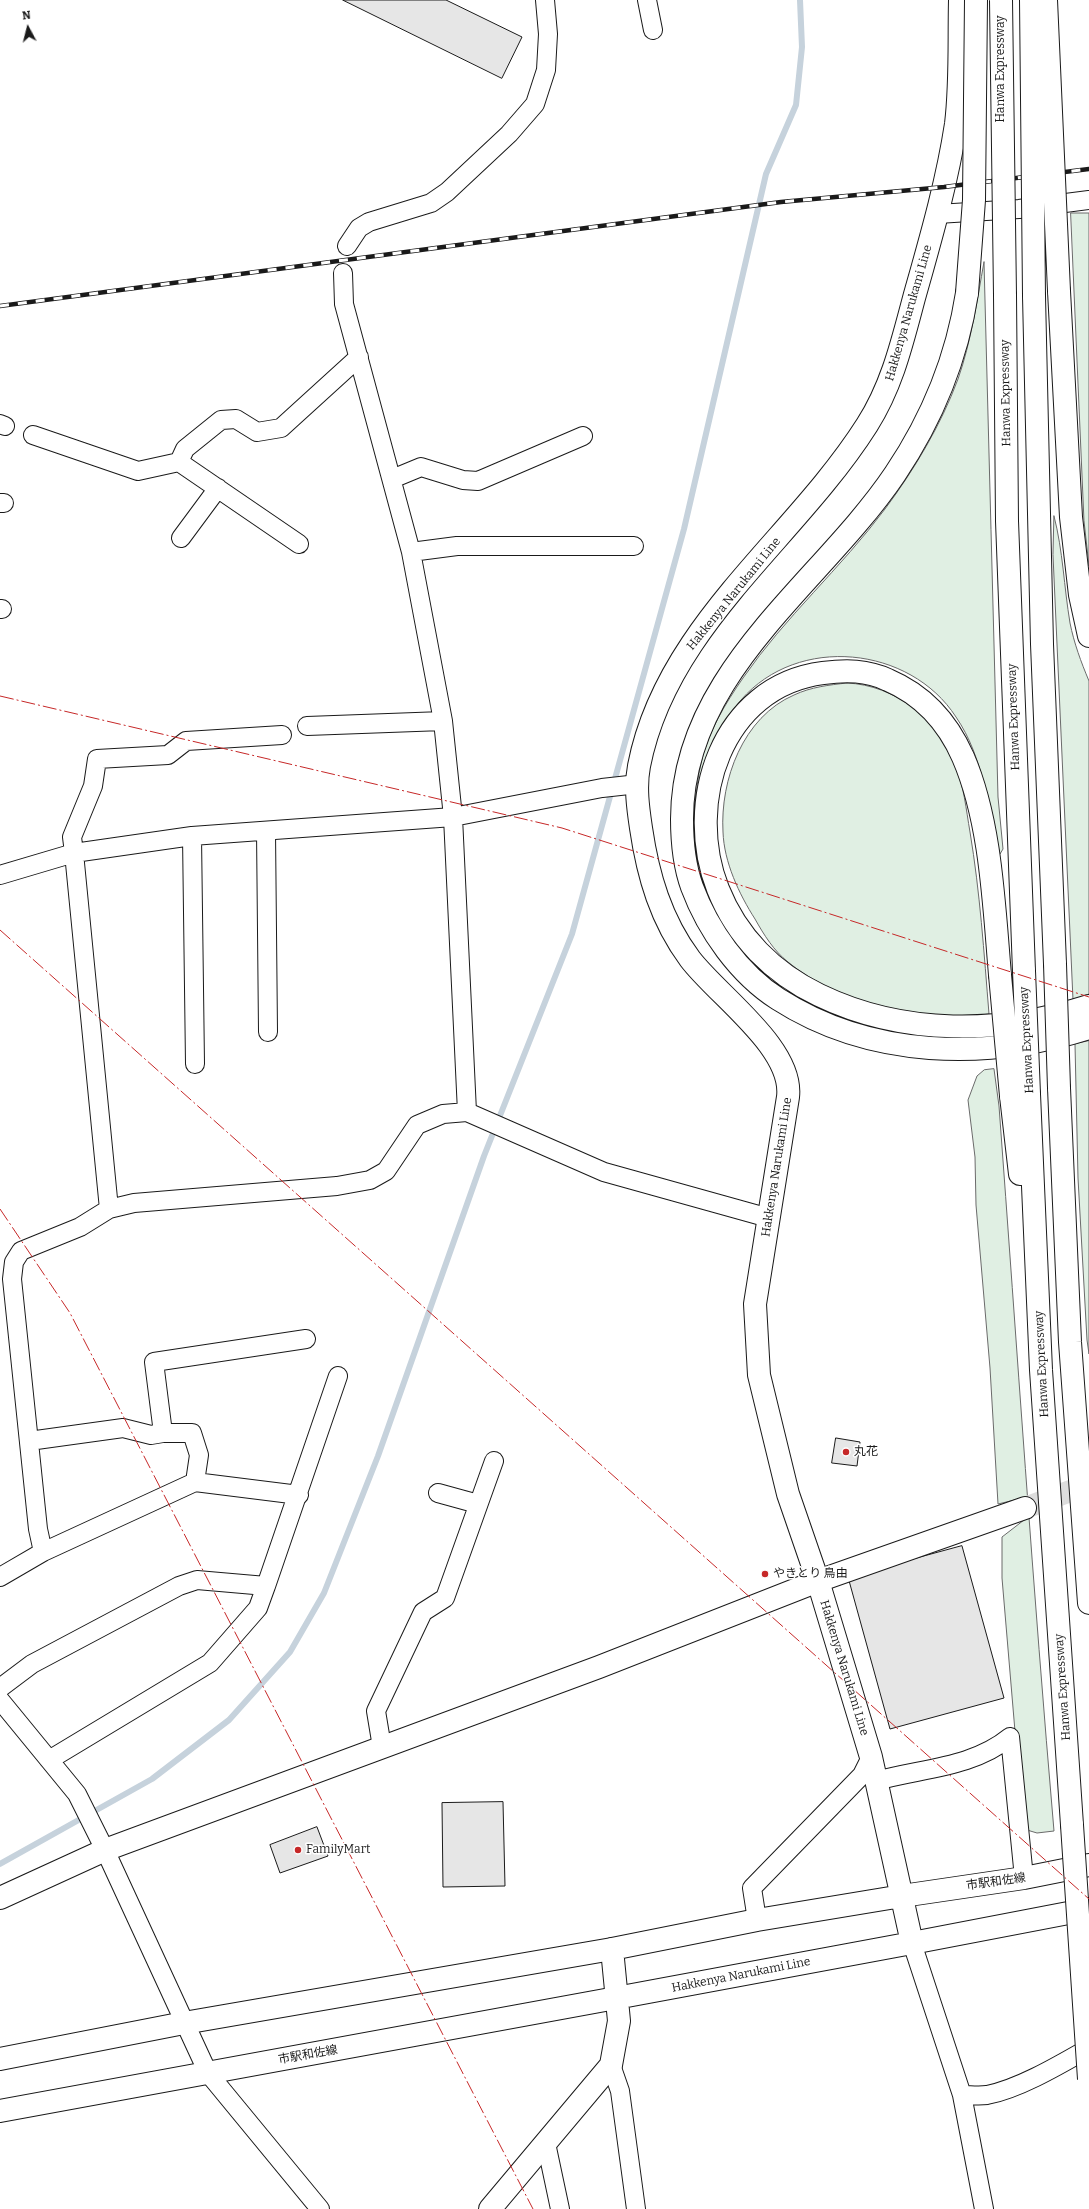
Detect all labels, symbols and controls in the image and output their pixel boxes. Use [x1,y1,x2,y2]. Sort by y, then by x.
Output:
north arrow [8,8,48,48]
text: N [21,9,31,23]
street label: Hanwa Expressway [994,15,1008,123]
street label: Hakkenya Narukami Line [883,243,935,383]
street label: Hanwa Expressway [998,339,1014,447]
street label: Hakkenya Narukami Line [684,535,784,653]
street label: Hanwa Expressway [1005,663,1023,771]
street label: Hanwa Expressway [1017,986,1037,1094]
street label: Hakkenya Narukami Line [759,1096,795,1238]
street label: Hanwa Expressway [1032,1310,1052,1418]
place label: 丸花 [854,1445,878,1459]
marker: 丸花 [841,1447,851,1457]
place label: やきとり 鳥由 [773,1567,847,1581]
marker: やきとり 鳥由 [760,1569,770,1579]
street label: Hakkenya Narukami Line [817,1598,871,1738]
street label: Hanwa Expressway [1052,1633,1074,1741]
place label: FamilyMart [306,1843,370,1857]
marker: FamilyMart [293,1845,303,1855]
street label: 市駅和佐線 [965,1871,1027,1893]
street label: Hakkenya Narukami Line [670,1954,812,1996]
street label: 市駅和佐線 [277,2043,339,2067]

